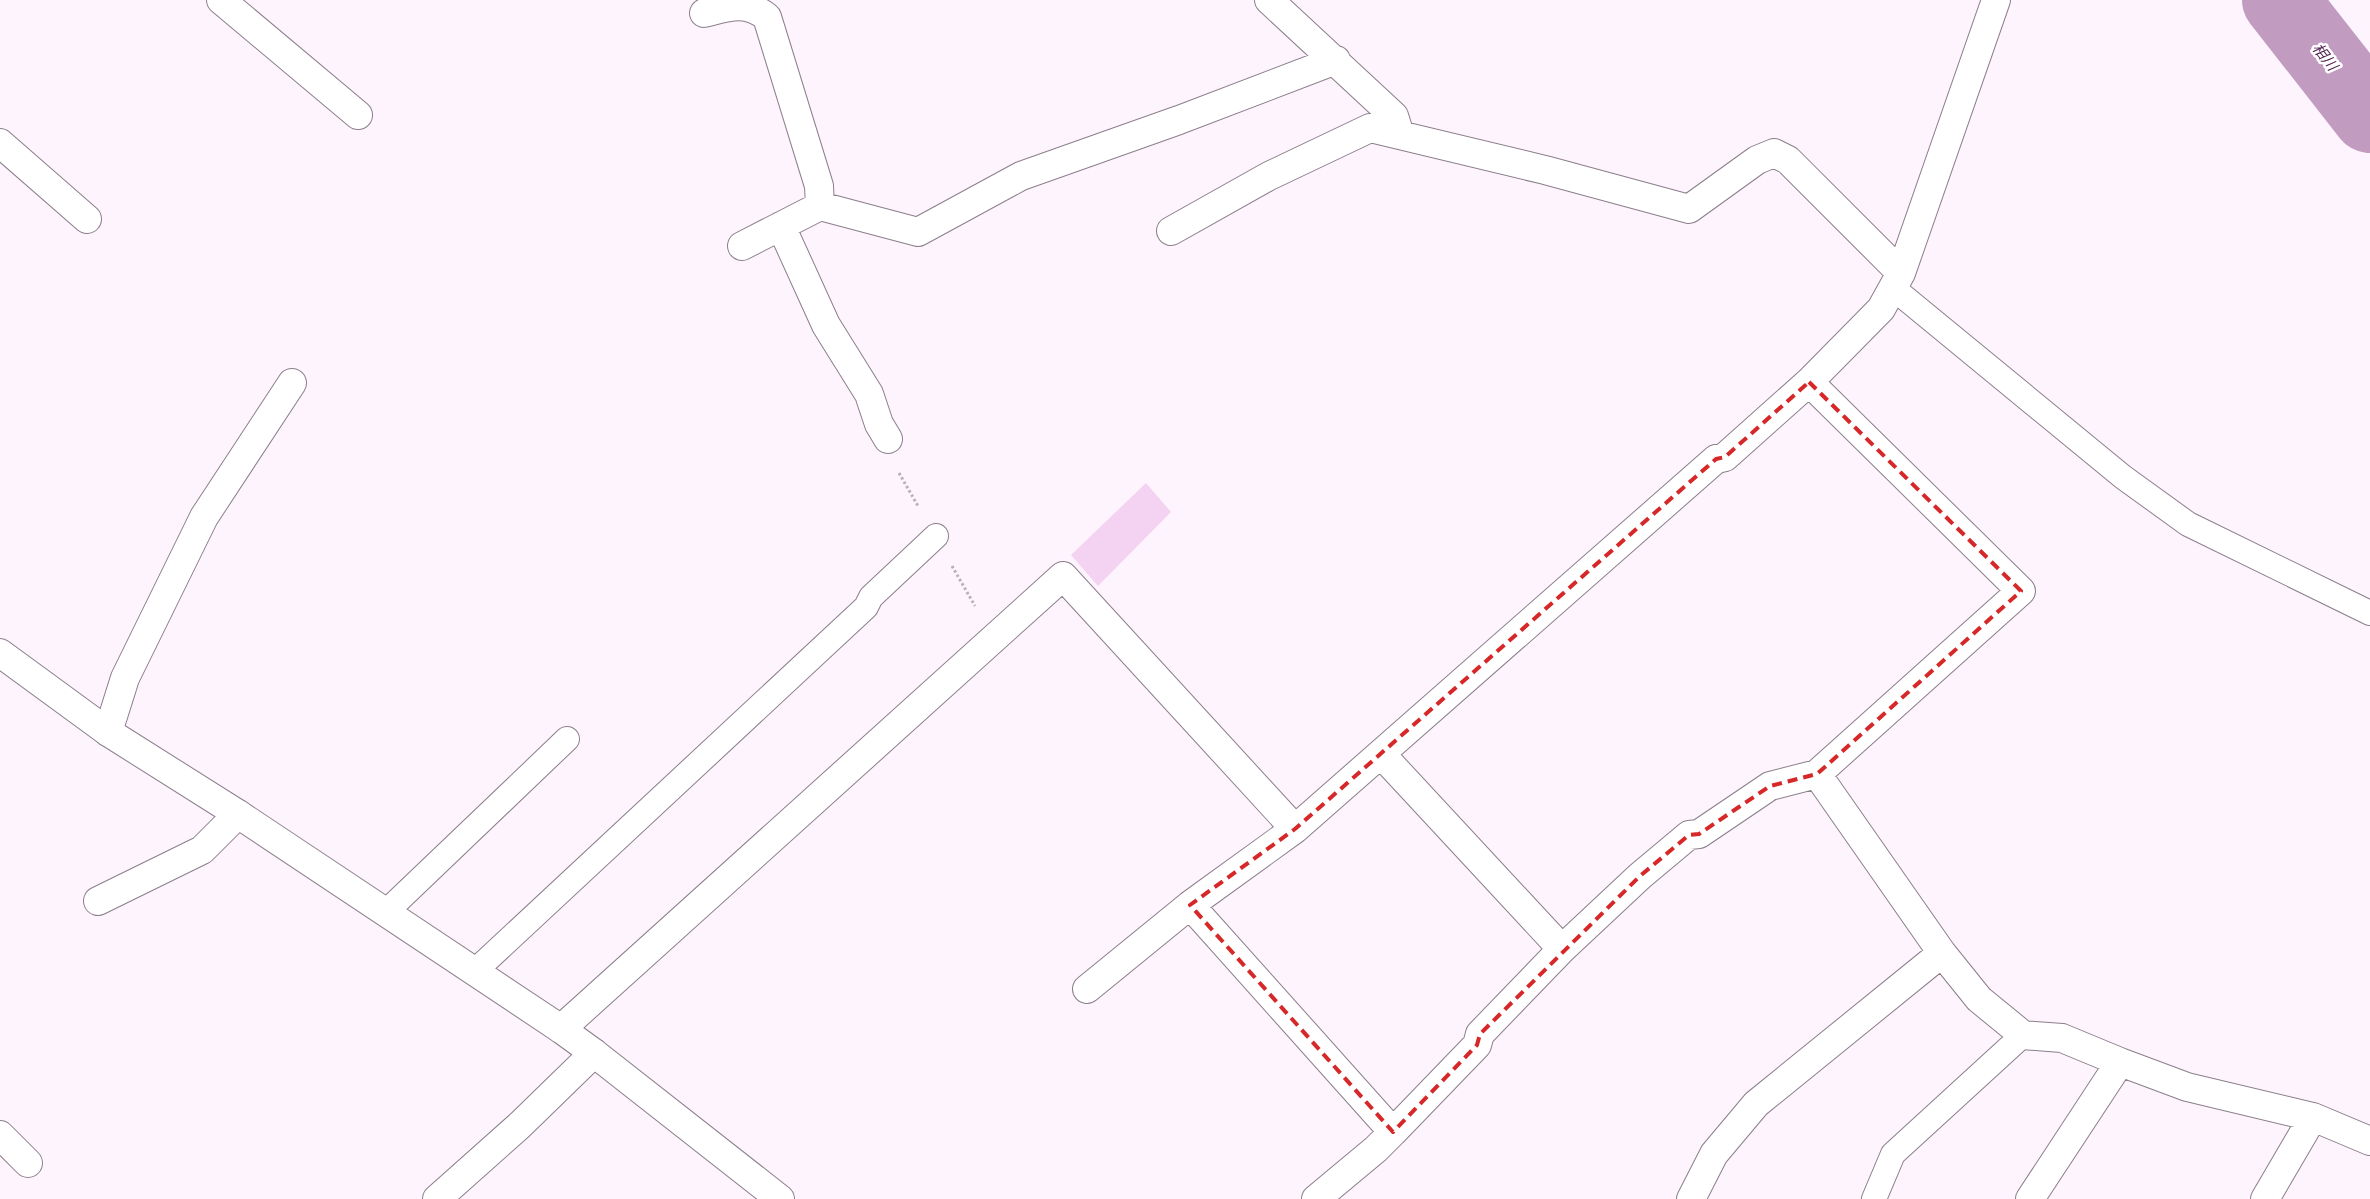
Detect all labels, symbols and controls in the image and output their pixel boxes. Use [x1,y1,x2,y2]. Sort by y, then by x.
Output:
water label: 相川 [2309,39,2343,76]

